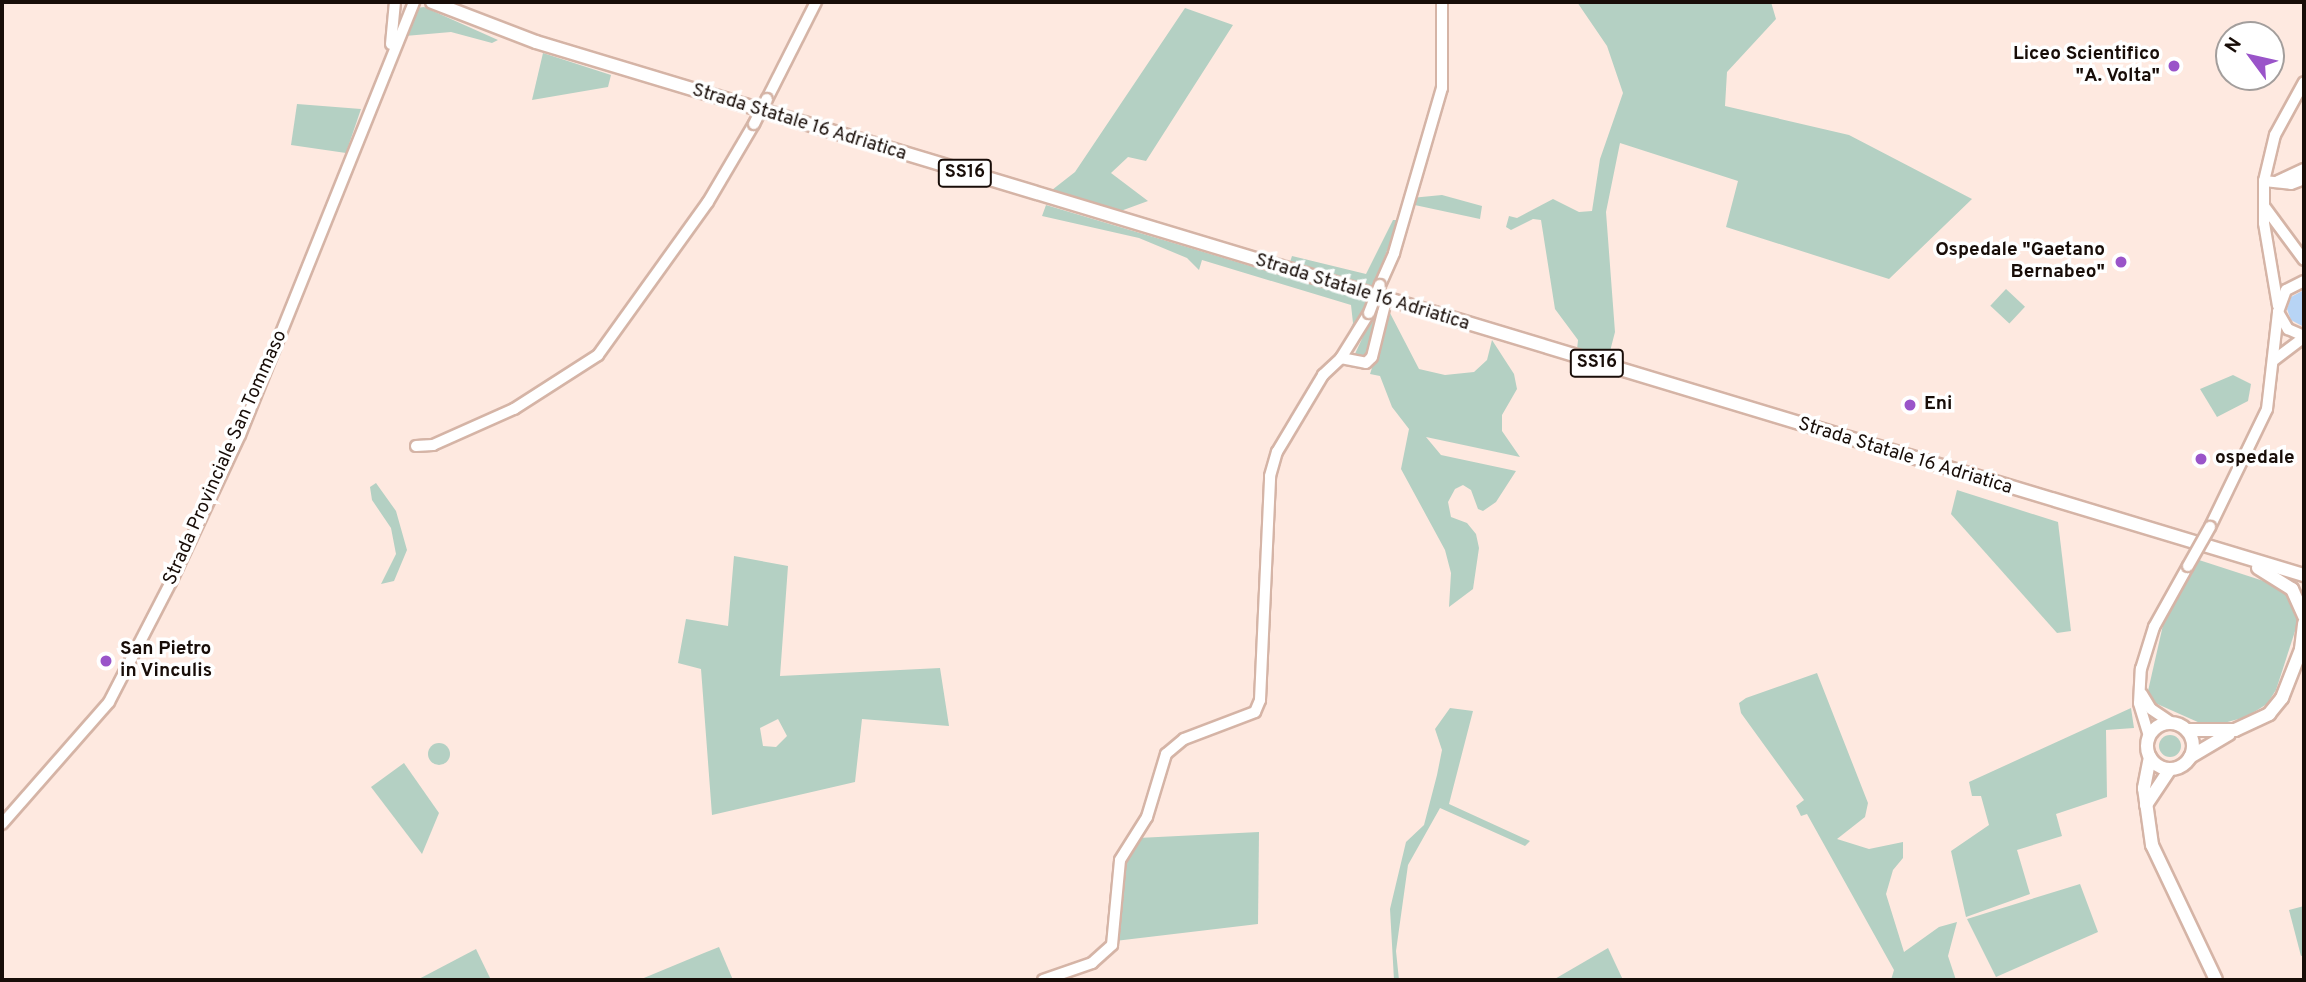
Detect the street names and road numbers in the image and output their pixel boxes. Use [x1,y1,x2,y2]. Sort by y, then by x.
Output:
street label: Strada Statale 16 Adriatica [689,79,909,167]
road number: SS16 [937,158,993,188]
street label: Strada Statale 16 Adriatica [1252,249,1472,337]
street label: Strada Provinciale San Tommaso [159,327,293,589]
road number: SS16 [1569,348,1625,377]
street label: Strada Statale 16 Adriatica [1795,413,2015,501]

